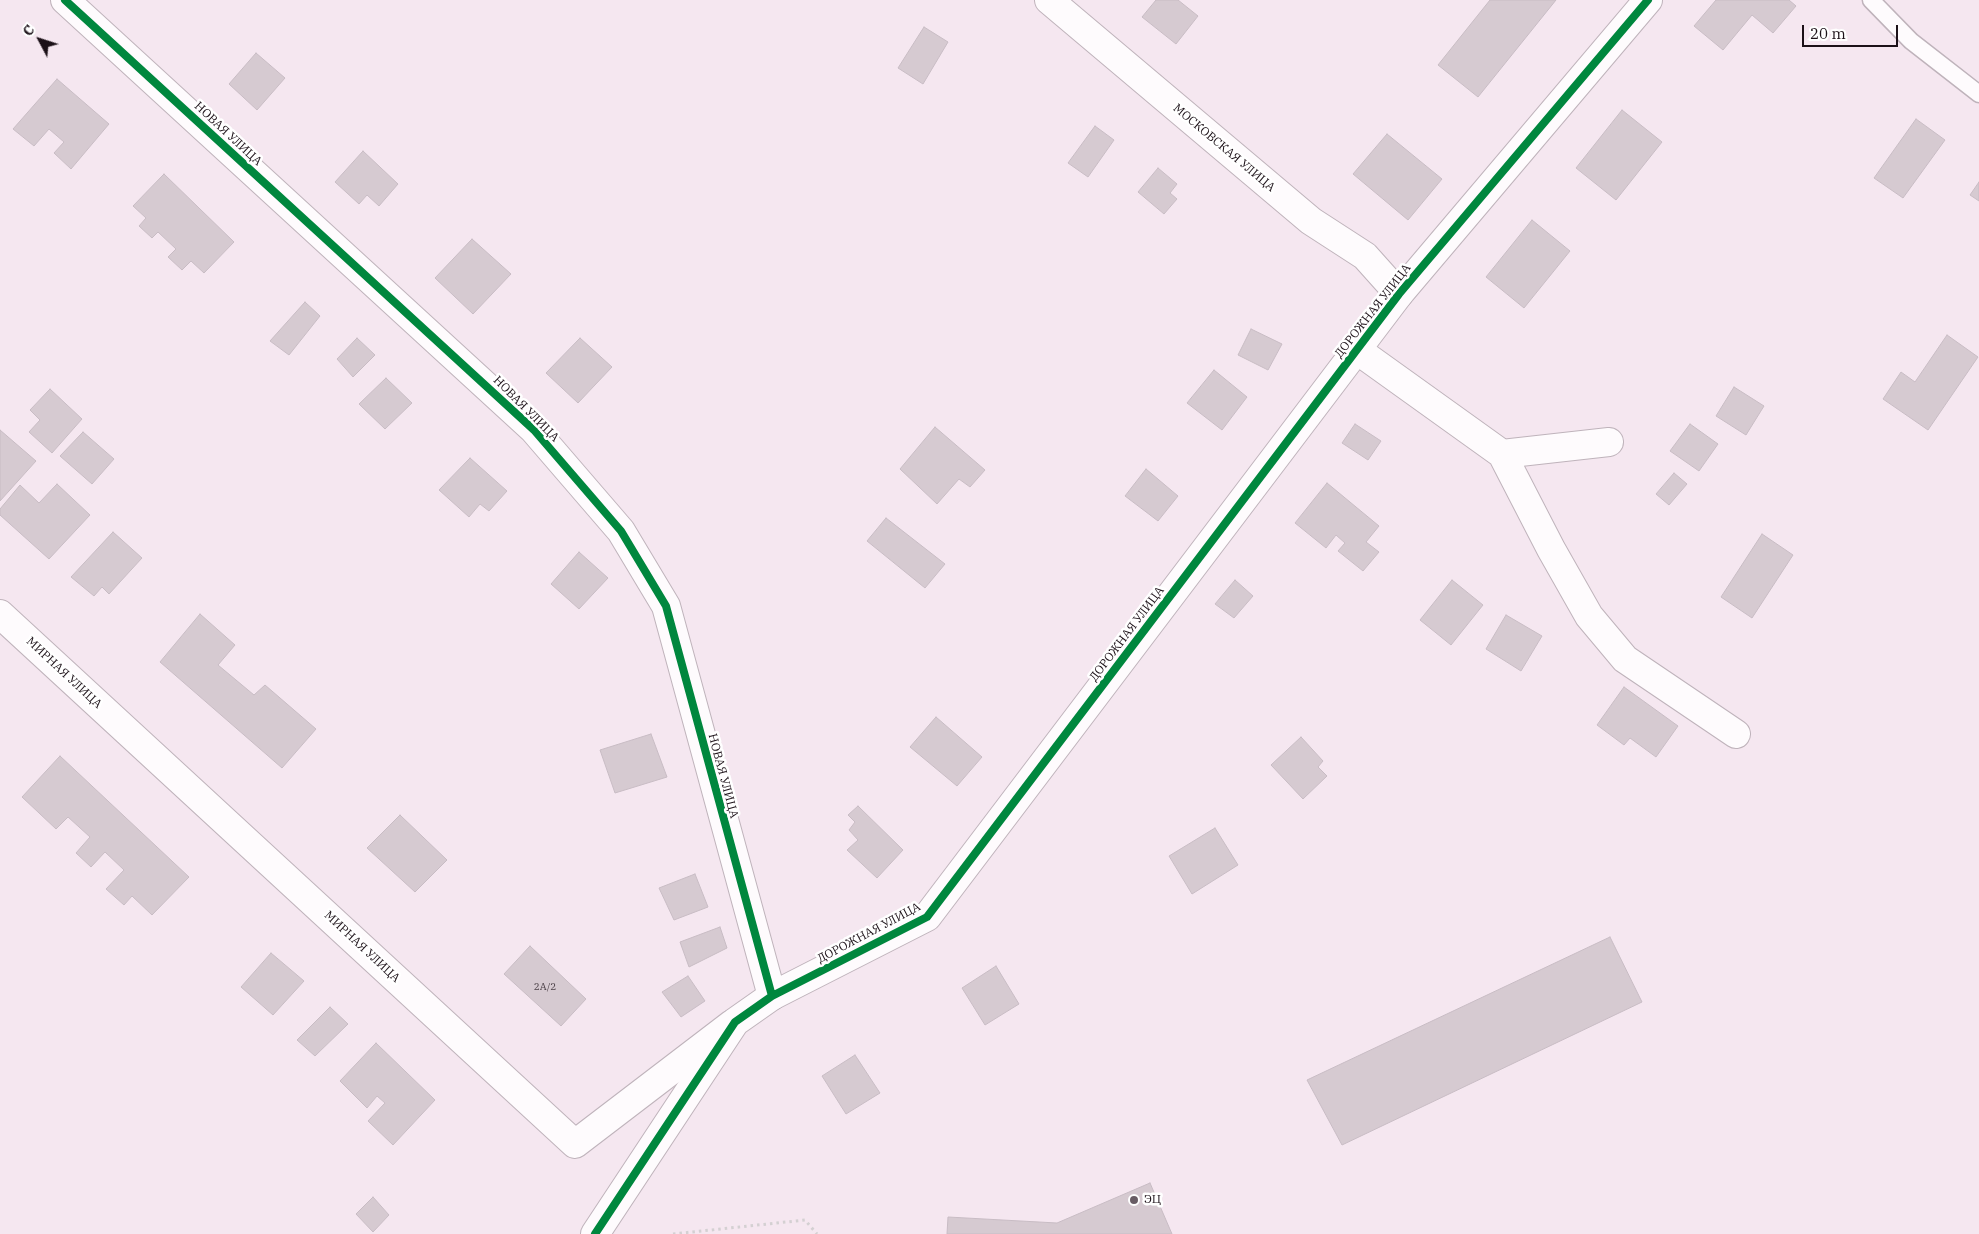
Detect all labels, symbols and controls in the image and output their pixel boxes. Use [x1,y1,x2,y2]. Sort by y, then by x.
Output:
north arrow [15,15,65,65]
scale bar [1804,15,1900,47]
text: С [19,21,38,40]
text: 20 m [1810,24,1846,43]
street label: НОВАЯ УЛИЦА [191,99,265,169]
street label: МОСКОВСКАЯ УЛИЦА [1170,101,1278,195]
street label: ДОРОЖНАЯ УЛИЦА [1332,261,1414,361]
street label: НОВАЯ УЛИЦА [490,373,562,445]
street label: ДОРОЖНАЯ УЛИЦА [1087,584,1167,684]
street label: МИРНАЯ УЛИЦА [23,634,105,712]
street label: НОВАЯ УЛИЦА [705,732,741,820]
street label: ДОРОЖНАЯ УЛИЦА [815,900,923,966]
street label: МИРНАЯ УЛИЦА [321,908,403,986]
house number: 2А/2 [534,981,556,993]
place label: ЭЦ [1144,1193,1161,1207]
marker: ЭЦ [1128,1194,1140,1206]

